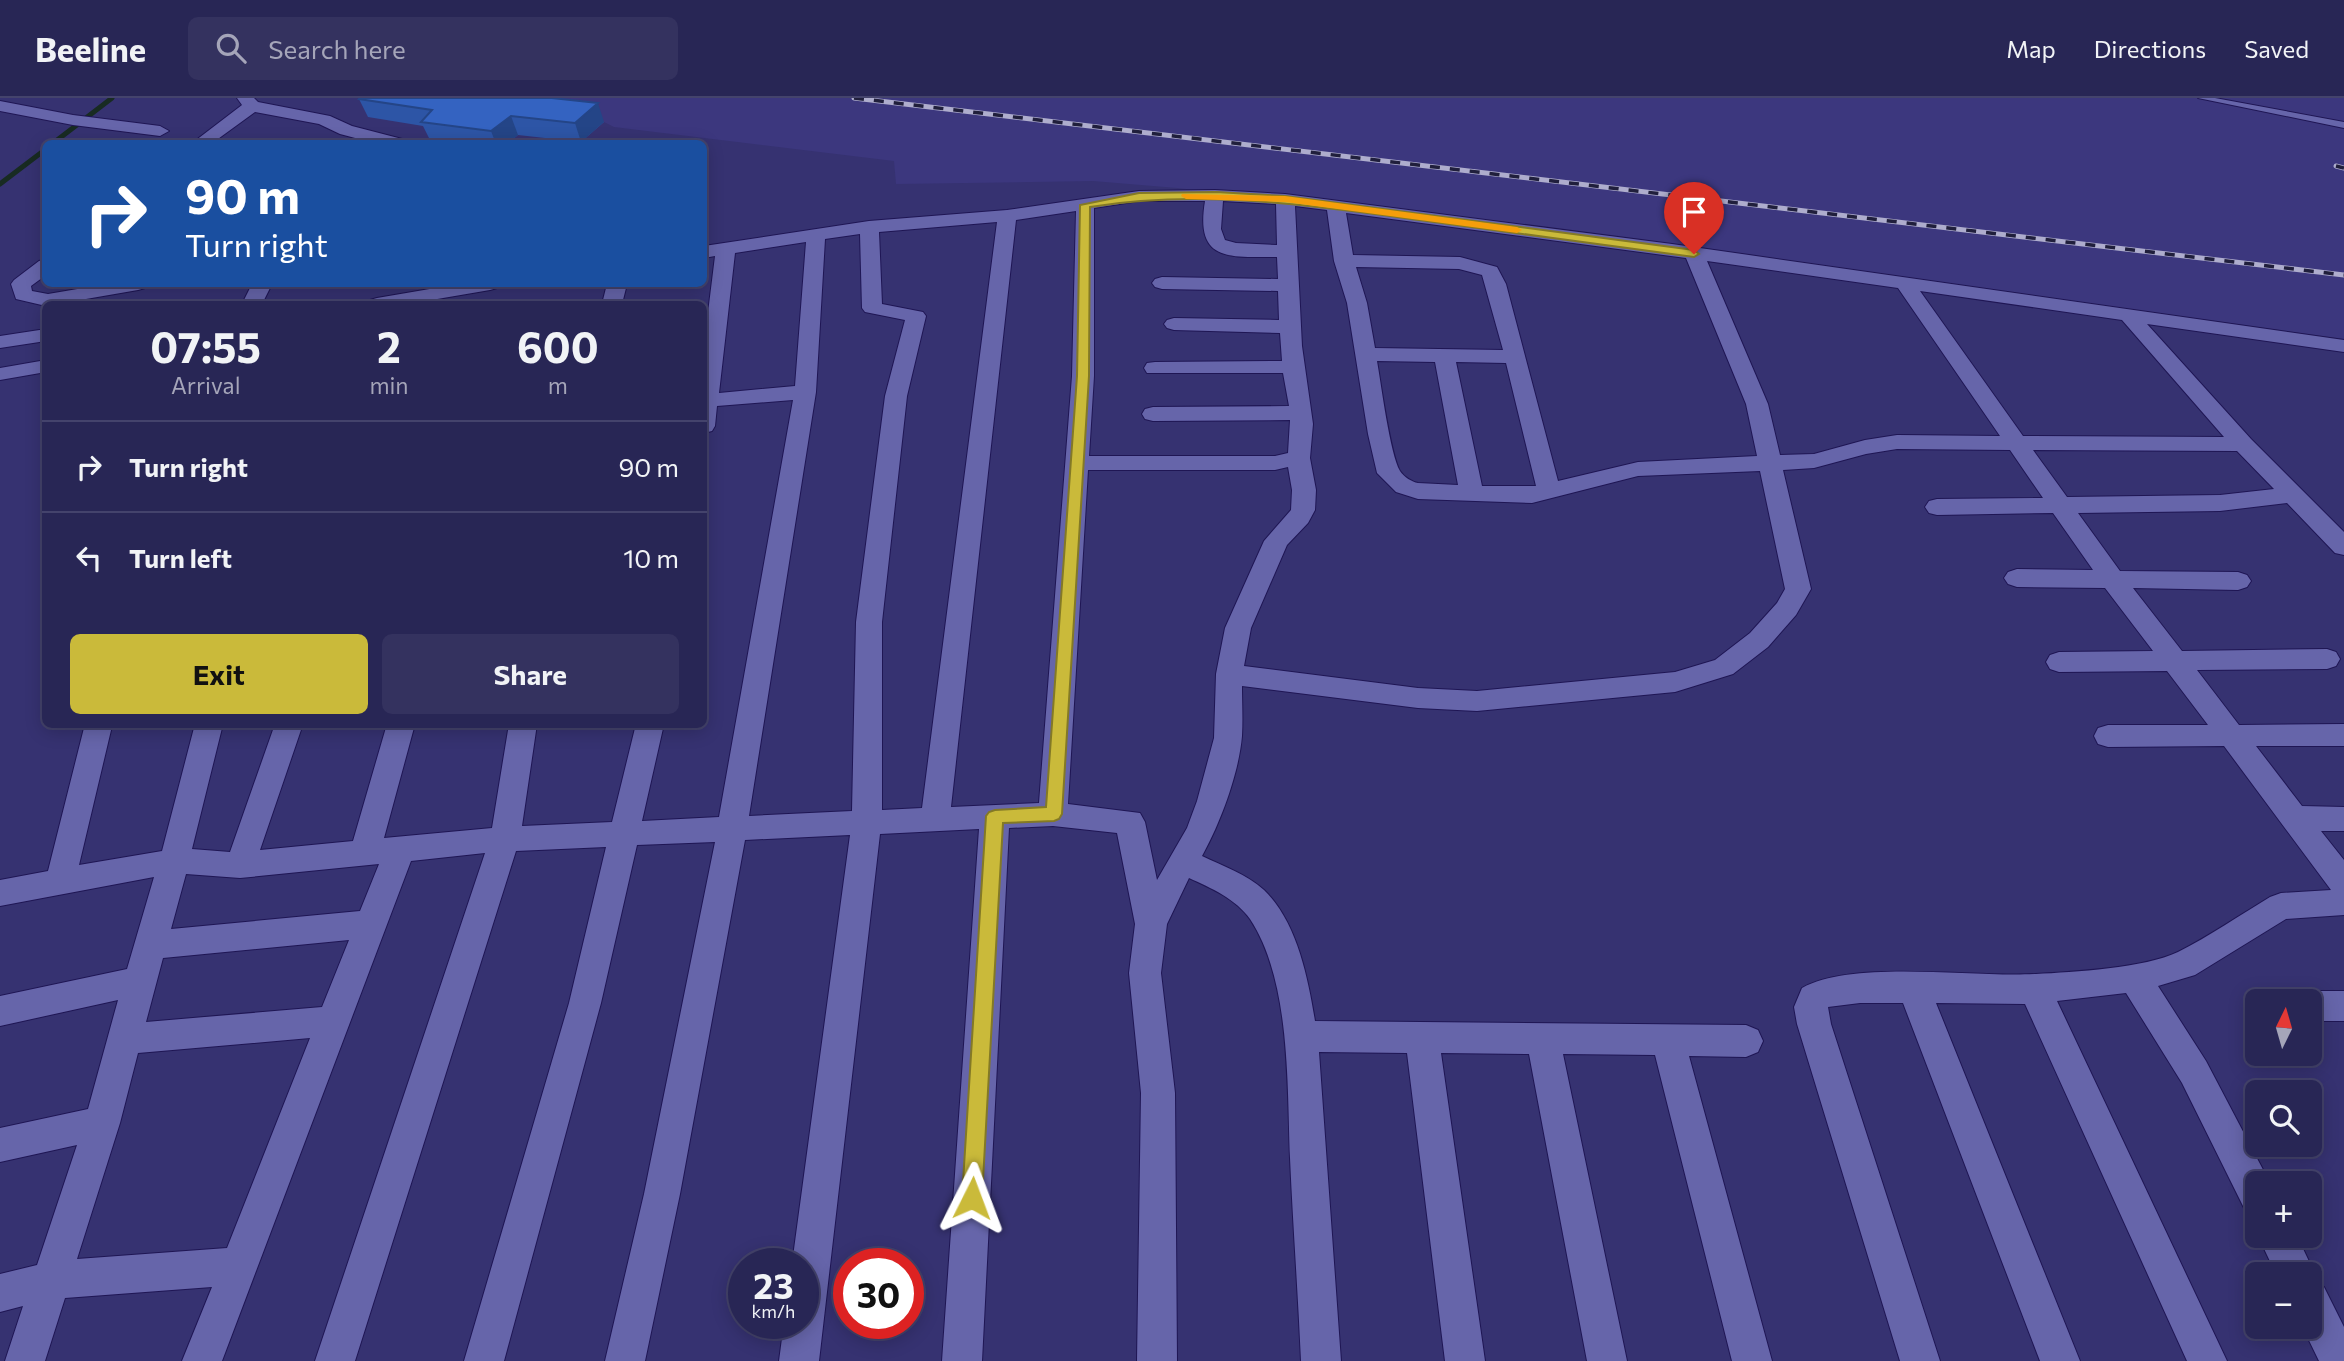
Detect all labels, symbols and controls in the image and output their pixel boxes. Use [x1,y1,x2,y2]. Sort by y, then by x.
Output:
search box [188,17,678,80]
text: Beeline [35,28,146,69]
icon: search [212,29,250,67]
text: Search here [268,33,406,64]
text: Map [2006,34,2056,63]
text: Directions [2094,34,2206,63]
text: Saved [2244,34,2309,63]
text: 90 m [185,164,300,224]
icon: right [70,168,161,259]
pin [1664,182,1724,254]
icon: arrive [1675,193,1713,231]
text: Turn right [185,224,328,264]
text: 07:55 [150,320,261,372]
text: 2 [377,320,401,372]
text: 600 [517,320,599,372]
text: Arrival [171,371,240,399]
text: min [369,371,409,399]
text: m [548,371,568,399]
icon: right [70,448,108,486]
text: Turn right [129,451,248,482]
text: 90 m [619,451,679,482]
icon: left [70,539,108,577]
text: Turn left [129,542,232,573]
text: 10 m [623,542,679,573]
button: Exit [70,634,368,714]
button: Share [382,634,679,714]
north arrow [2245,989,2322,1066]
map controls [2245,989,2322,1339]
button: search [2245,1080,2322,1157]
position arrow [935,1161,1009,1235]
button: + [2245,1171,2322,1248]
speed limit sign: 30 [833,1248,924,1339]
button: − [2245,1262,2322,1339]
text: 23 [753,1263,794,1306]
text: km/h [752,1300,795,1322]

